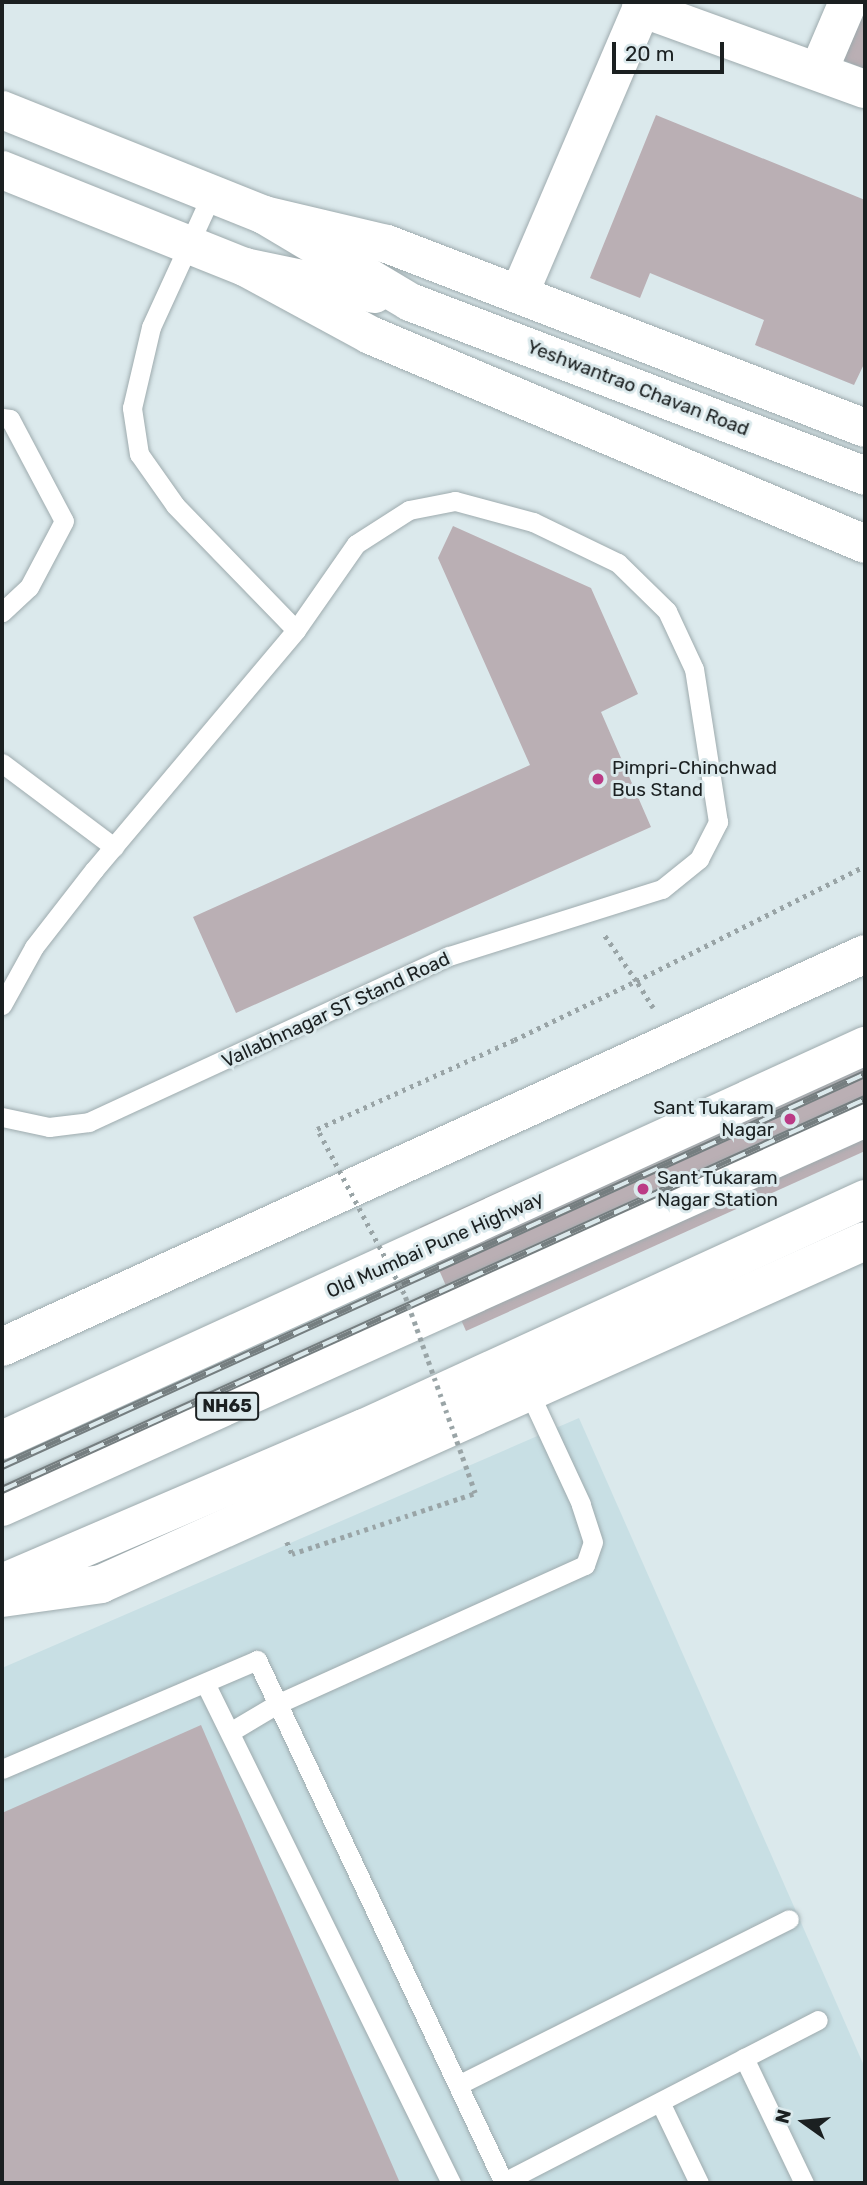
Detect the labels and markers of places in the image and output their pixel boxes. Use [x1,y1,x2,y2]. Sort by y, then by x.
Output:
place label: Pimpri-Chinchwad Bus Stand [612,757,777,801]
marker: Pimpri-Chinchwad Bus Stand [590,771,606,787]
place label: Sant Tukaram Nagar [653,1097,774,1141]
marker: Sant Tukaram Nagar [780,1109,800,1129]
place label: Sant Tukaram Nagar Station [657,1167,778,1211]
marker: Sant Tukaram Nagar Station [635,1181,651,1197]

